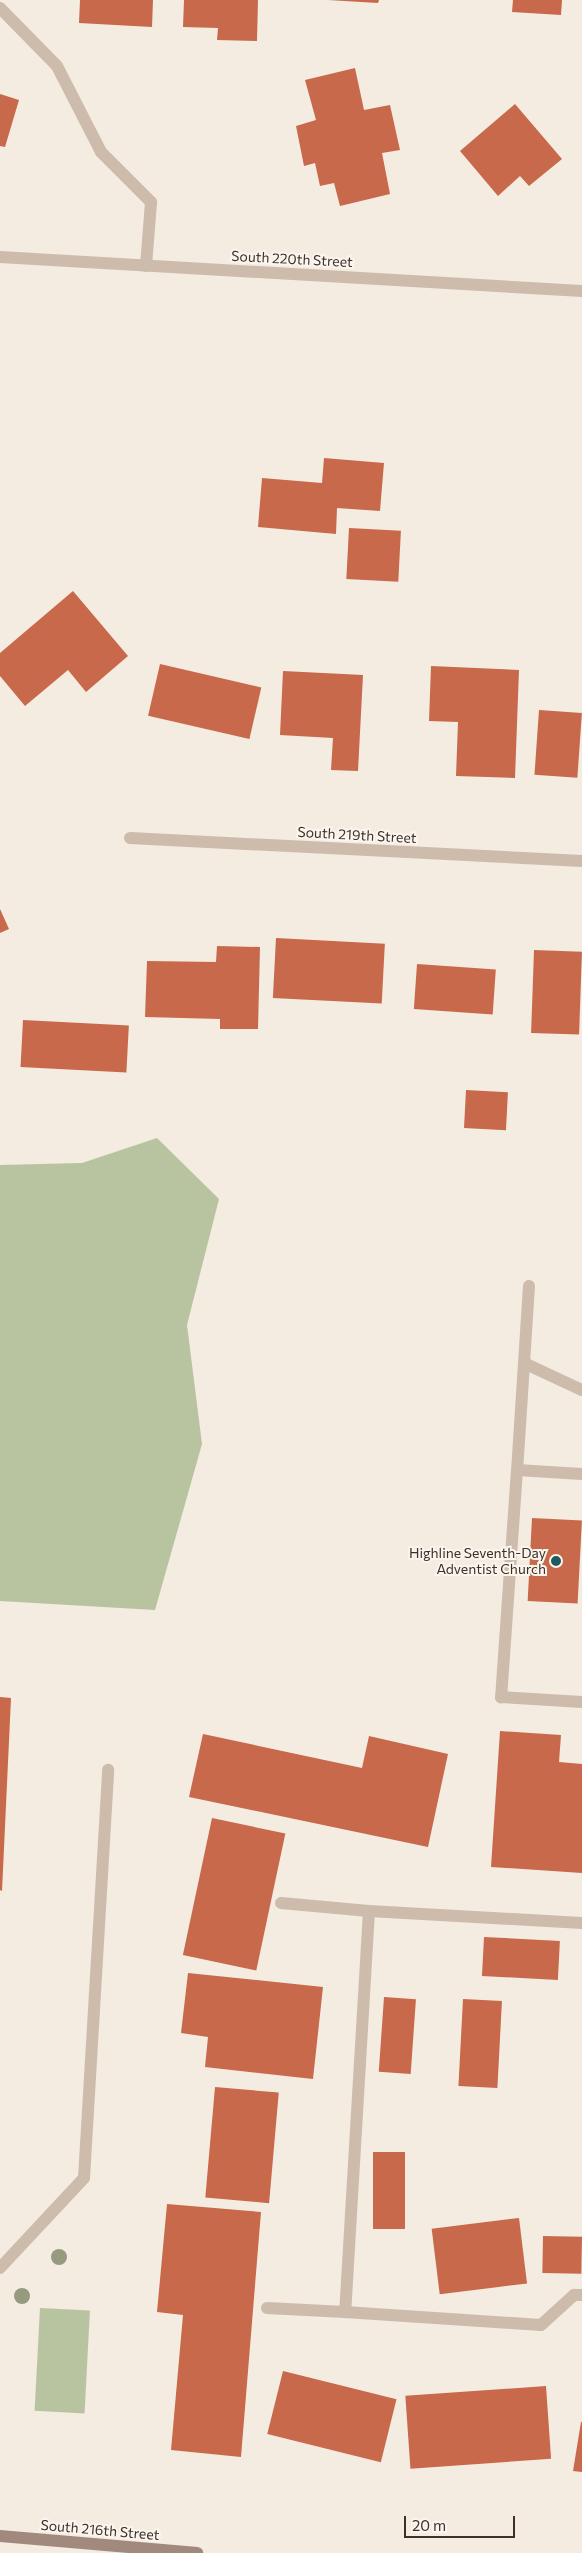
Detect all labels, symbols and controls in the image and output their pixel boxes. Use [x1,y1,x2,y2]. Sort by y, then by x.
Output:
street label: South 220th Street [231,247,353,271]
street label: South 219th Street [297,823,417,847]
place label: Highline Seventh-Day Adventist Church [409,1545,546,1578]
marker: Highline Seventh-Day Adventist Church [550,1555,562,1567]
scale bar [407,2506,518,2538]
street label: South 216th Street [40,2516,160,2544]
text: 20 m [412,2516,446,2534]

